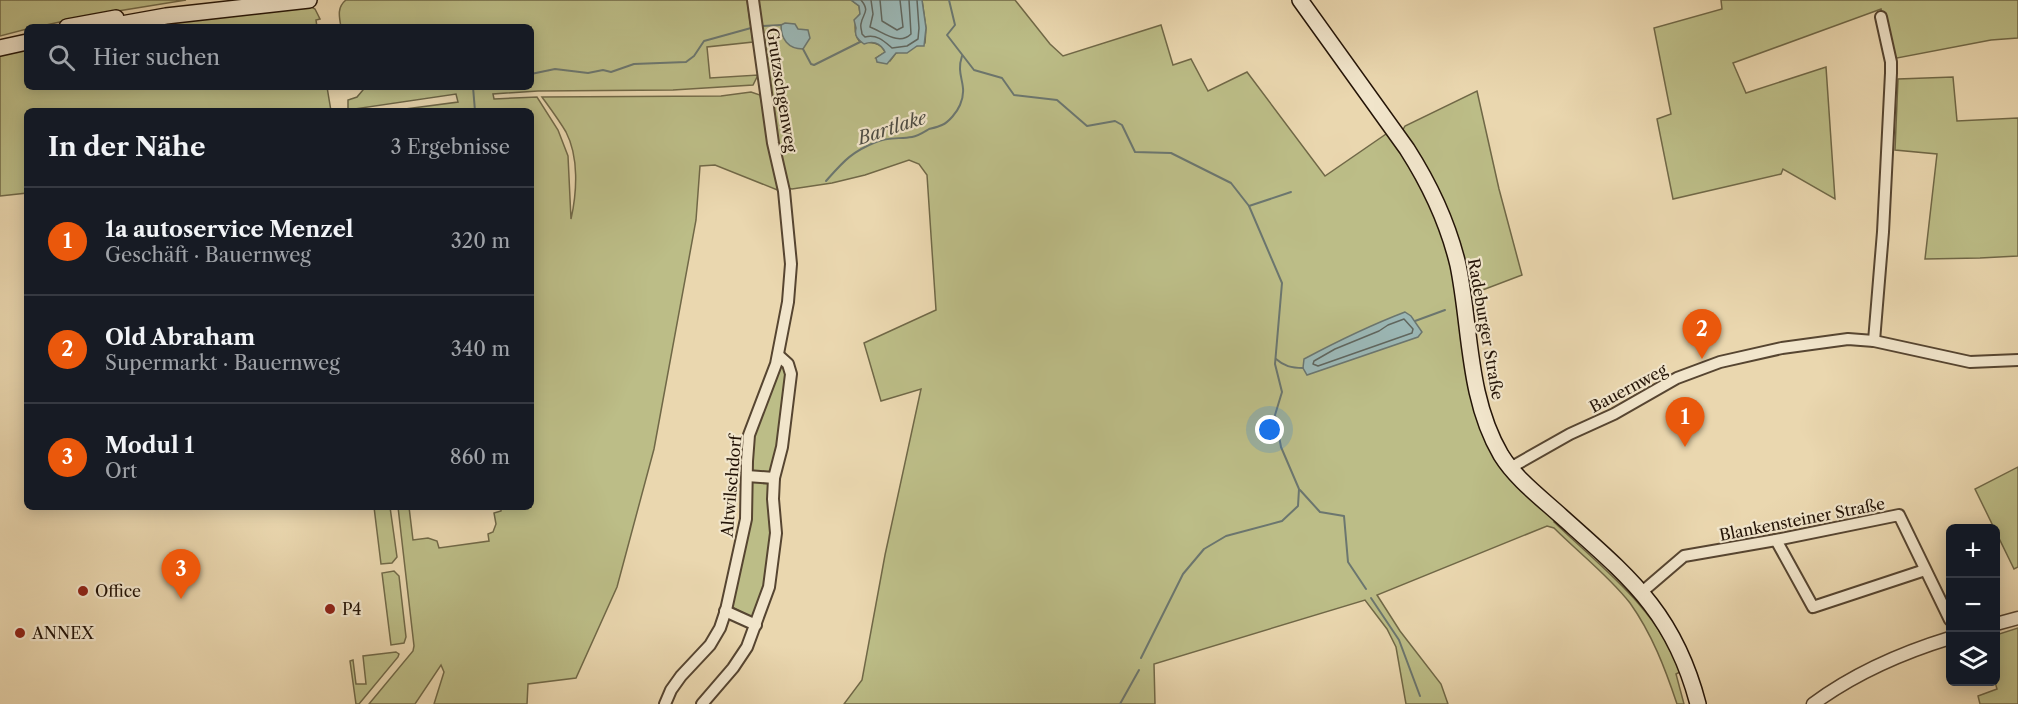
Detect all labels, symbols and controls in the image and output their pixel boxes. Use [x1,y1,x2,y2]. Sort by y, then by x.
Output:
search box [24,24,534,90]
street label: Grutzschgenweg [762,26,802,154]
icon: search [45,41,78,74]
text: Hier suchen [93,44,220,71]
water label: Bartlake [853,106,931,150]
text: In der Nähe [48,131,205,163]
text: 3 Ergebnisse [391,135,510,159]
text: 1a autoservice Menzel [105,216,354,243]
text: 1 [63,229,72,253]
text: 320 m [451,229,510,253]
text: Geschäft · Bauernweg [105,243,311,267]
street label: Radeburger Straße [1464,257,1508,401]
pin: 2 [1682,310,1722,359]
text: Old Abraham [105,324,255,351]
text: 2 [62,337,73,361]
text: 340 m [451,337,510,361]
text: Supermarkt · Bauernweg [105,351,340,375]
street label: Bauernweg [1586,359,1671,417]
pin: 1 [1666,398,1704,447]
your location [1255,415,1284,444]
text: Modul 1 [105,432,194,459]
street label: Altwilschdorf [716,432,746,539]
text: 3 [62,445,73,469]
text: 860 m [450,445,510,469]
text: Ort [105,459,137,483]
street label: Blankensteiner Straße [1717,493,1887,545]
map controls [1946,524,2000,686]
button: + [1946,524,2000,578]
pin: 3 [162,550,201,599]
button: − [1946,578,2000,632]
place label: Office [95,581,141,601]
marker: Office [76,584,90,598]
place label: P4 [342,599,361,619]
marker: P4 [323,602,337,616]
place label: ANNEX [31,623,94,643]
marker: ANNEX [13,626,27,640]
button: layers [1946,632,2000,686]

